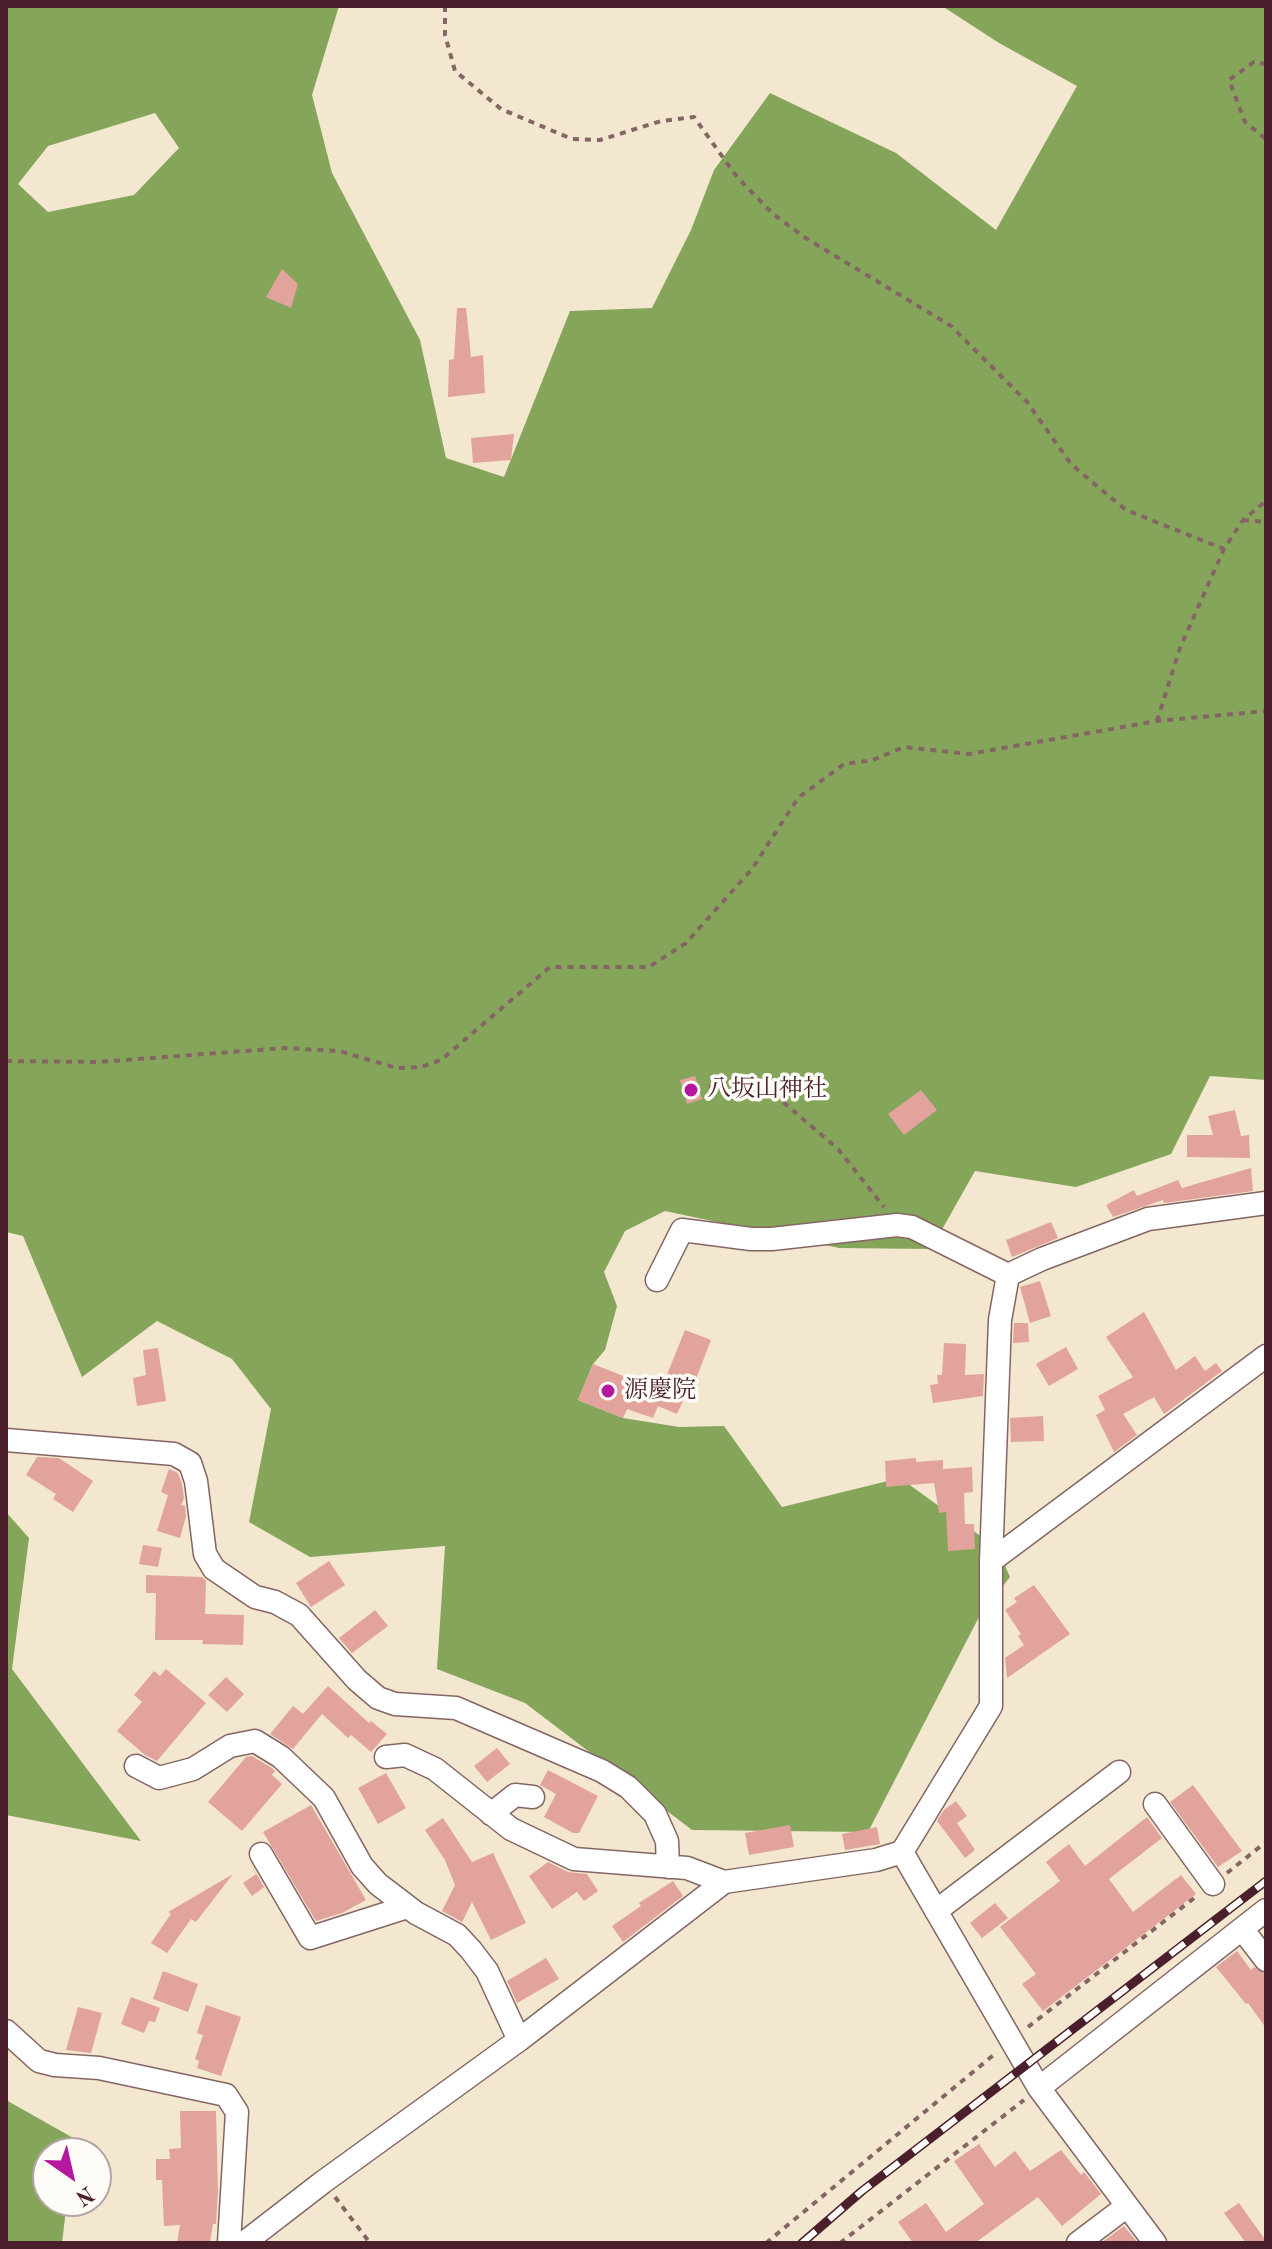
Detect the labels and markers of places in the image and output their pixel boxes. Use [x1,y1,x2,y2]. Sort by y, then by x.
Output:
place label: 八坂山神社 [707,1076,827,1104]
marker: 八坂山神社 [682,1081,700,1099]
place label: 源慶院 [624,1377,696,1405]
marker: 源慶院 [599,1382,617,1400]

